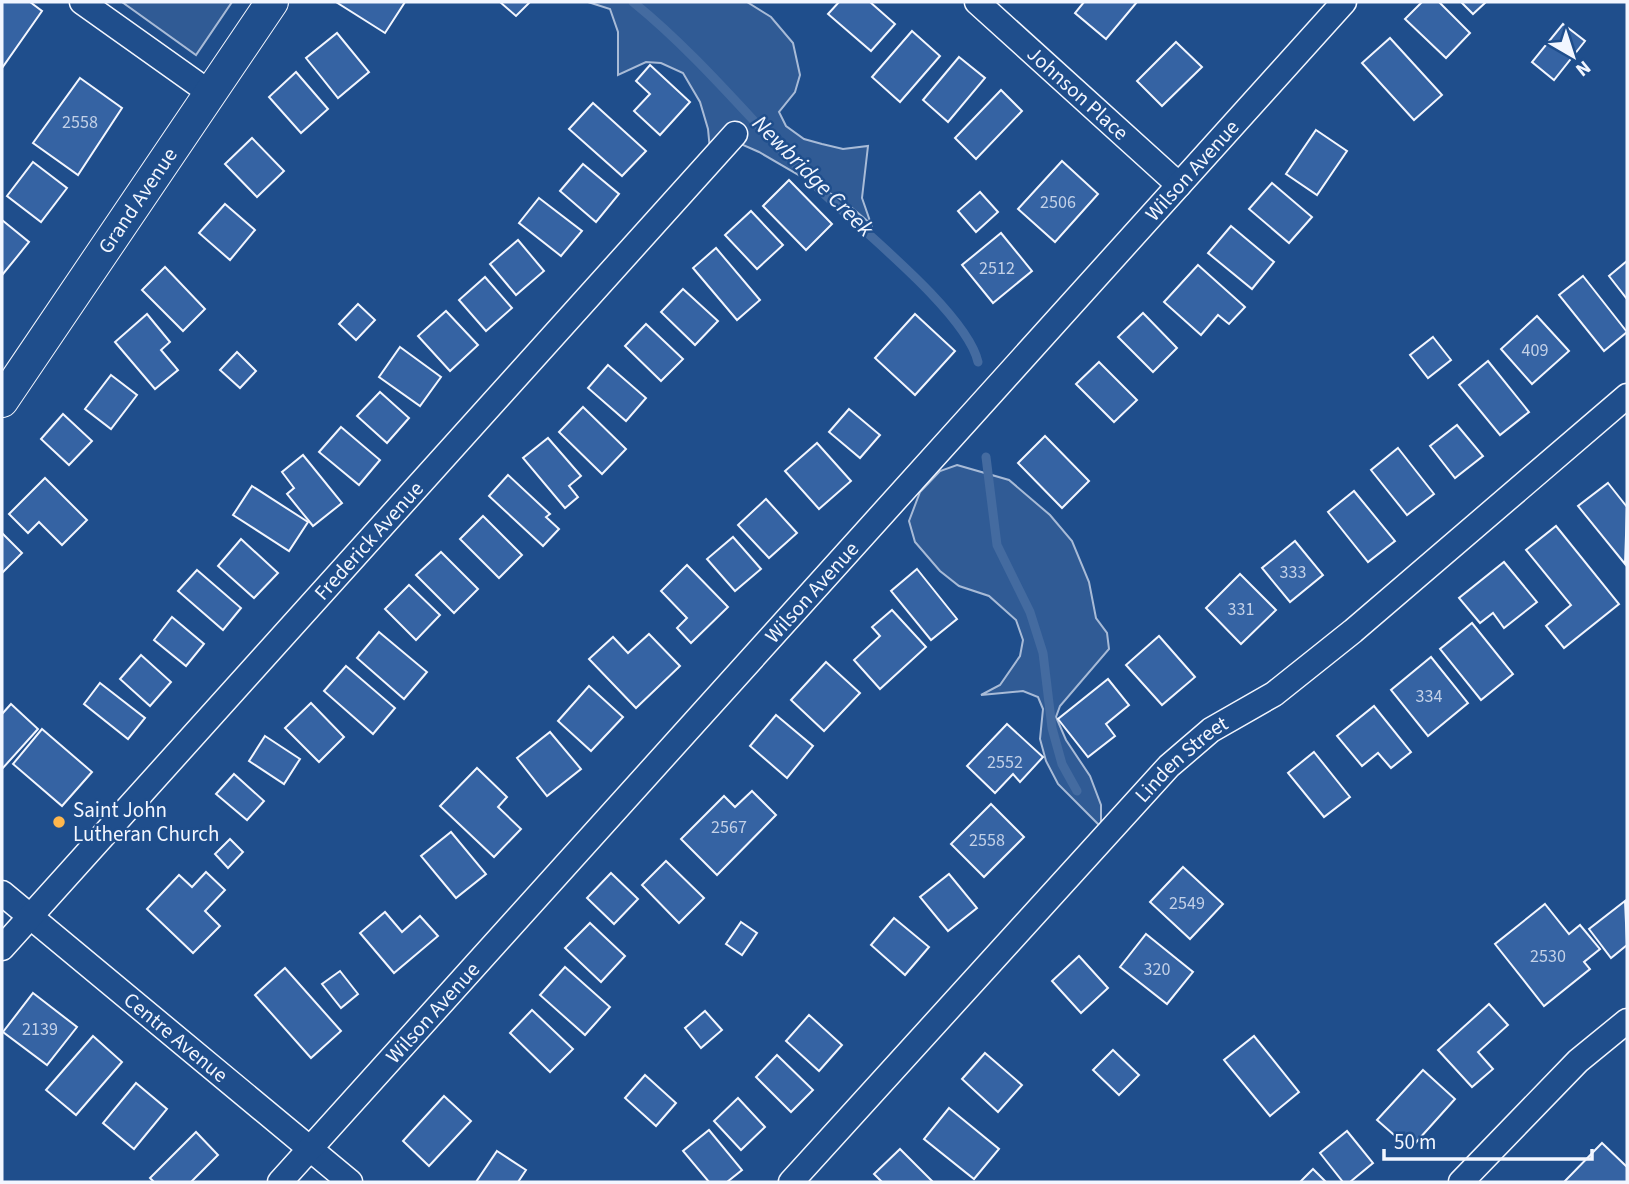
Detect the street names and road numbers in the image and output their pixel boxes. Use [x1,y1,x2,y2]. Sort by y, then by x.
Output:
street label: Johnson Place [1020,39,1135,147]
street label: Wilson Avenue [1138,113,1246,228]
street label: Grand Avenue [91,141,184,260]
street label: Frederick Avenue [307,475,430,607]
street label: Wilson Avenue [758,535,866,650]
street label: Linden Street [1128,708,1233,809]
street label: Wilson Avenue [379,955,487,1070]
street label: Centre Avenue [117,985,234,1090]

